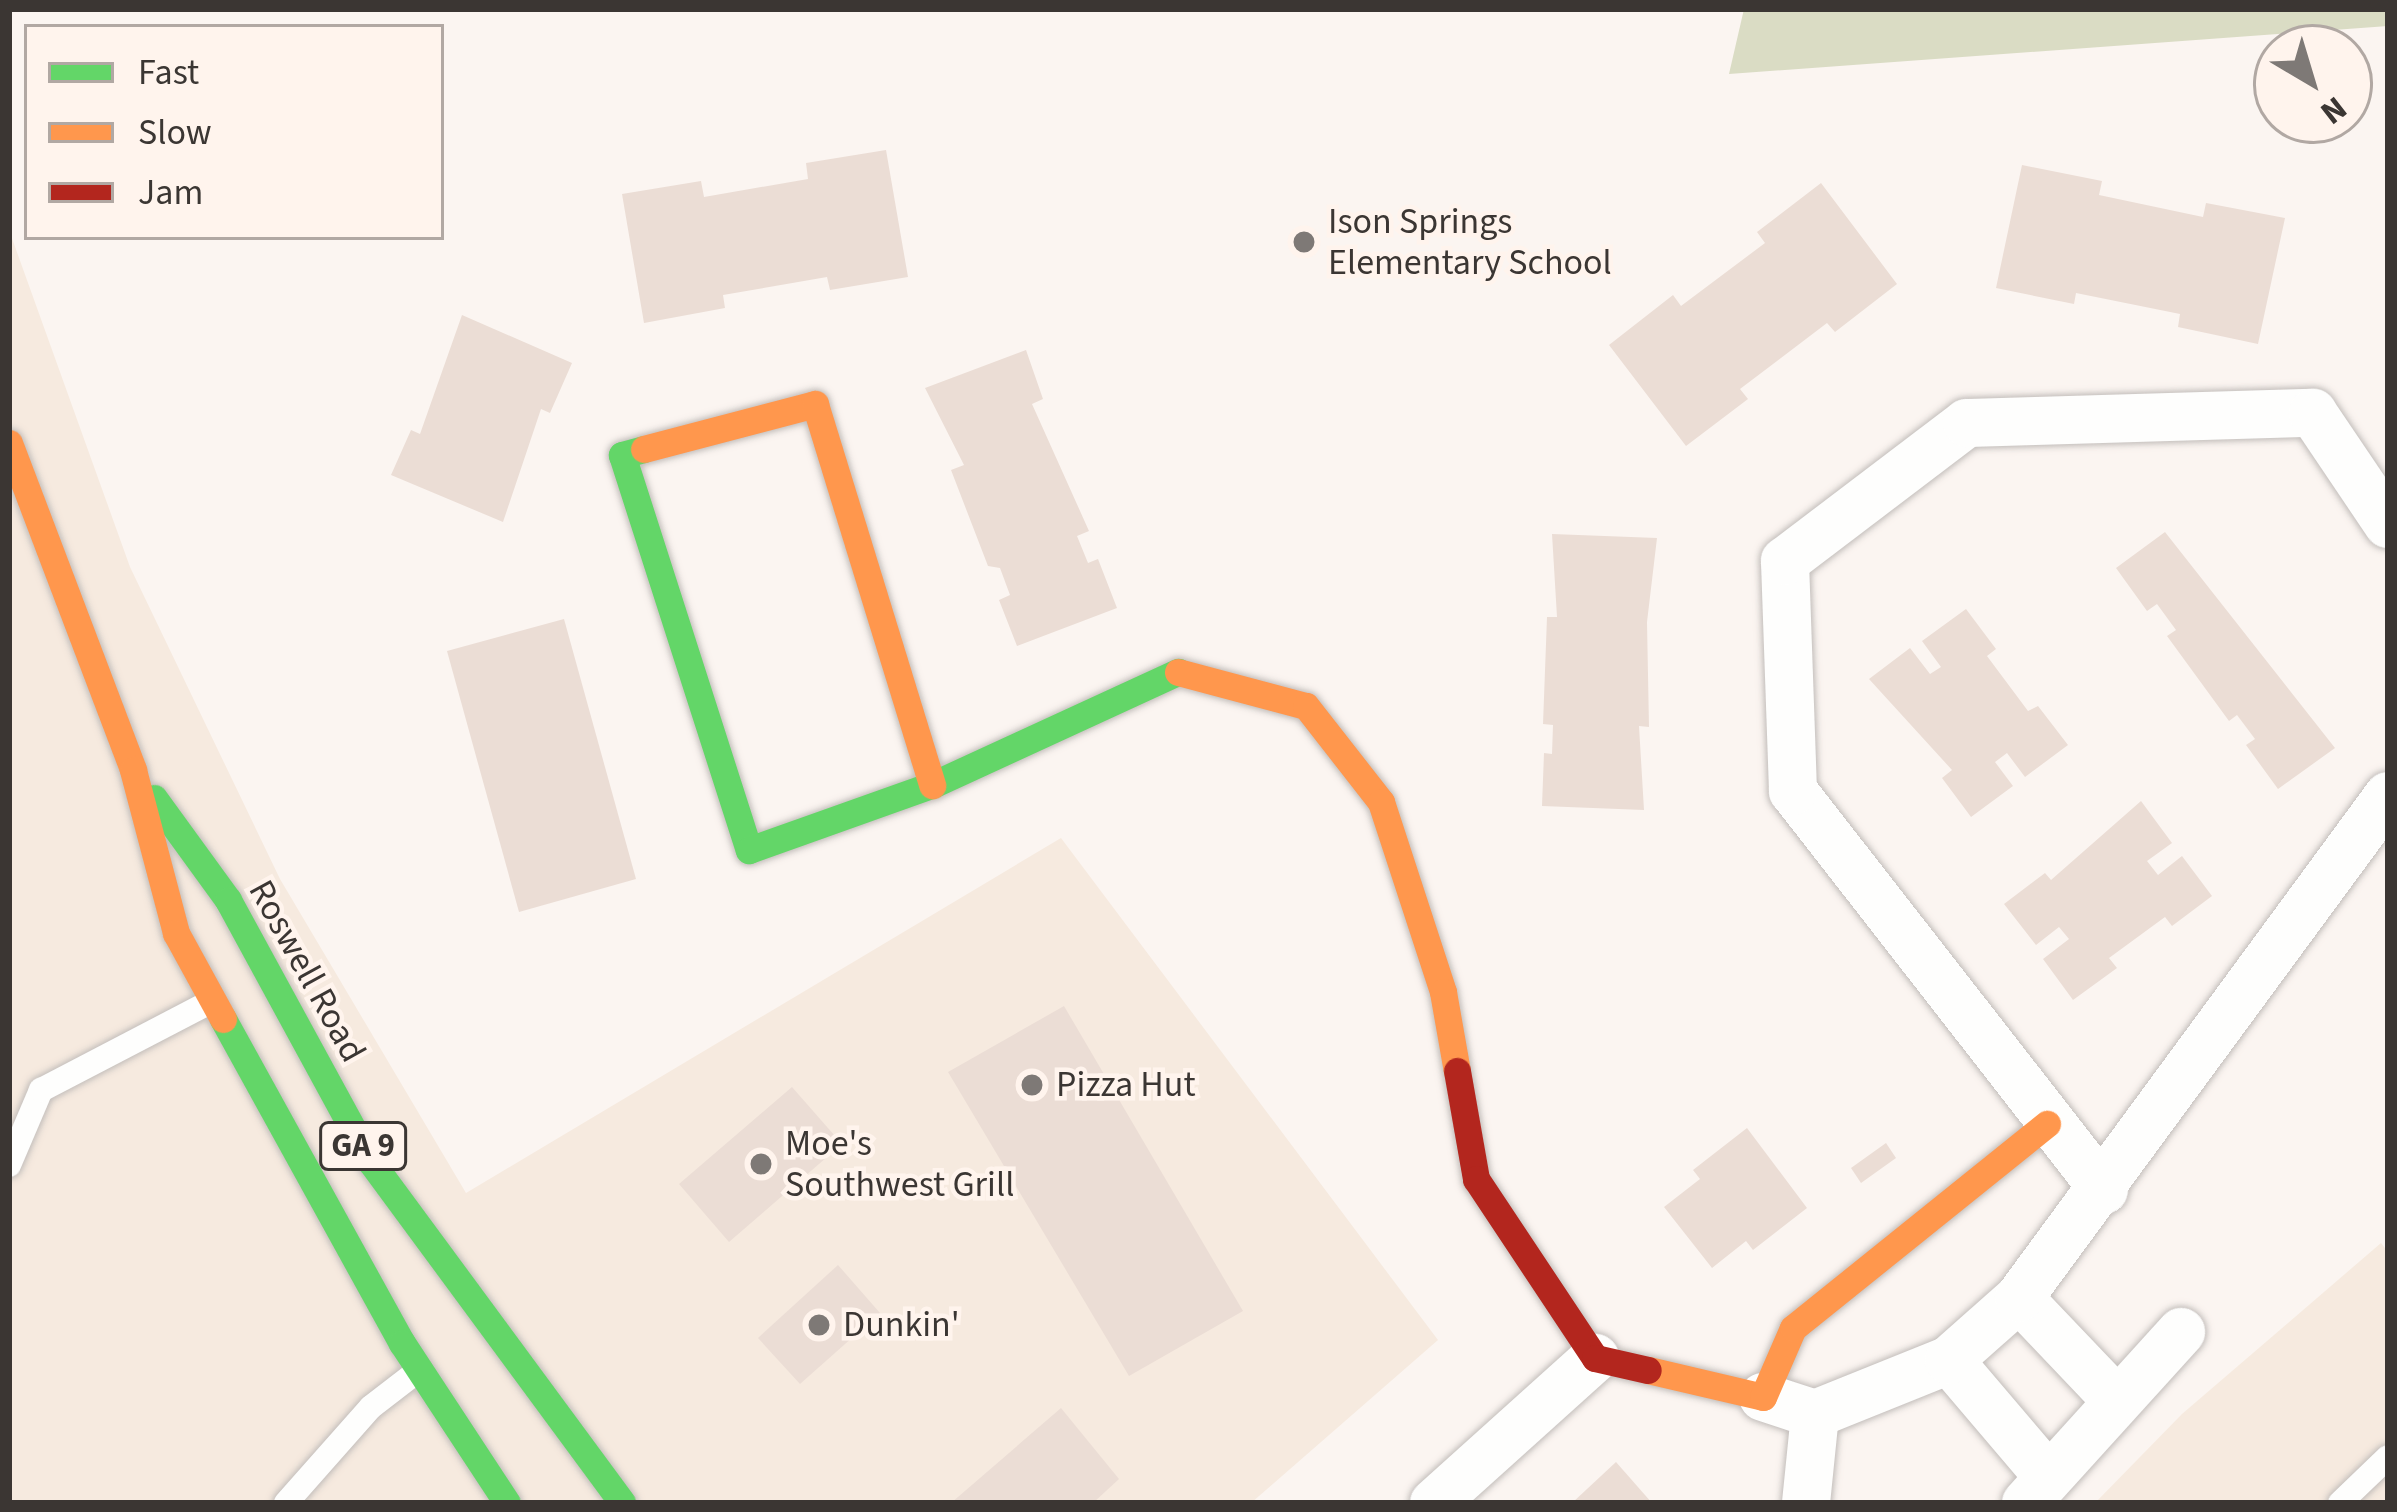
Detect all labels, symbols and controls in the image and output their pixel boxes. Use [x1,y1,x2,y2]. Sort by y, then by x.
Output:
legend [24,24,444,240]
north arrow [2253,24,2373,144]
text: Fast [138,47,199,98]
text: N [2311,85,2357,136]
text: Slow [138,107,212,158]
text: Jam [138,167,203,218]
place label: Ison Springs Elementary School [1328,199,1612,284]
marker: Ison Springs Elementary School [1291,229,1317,255]
street label: Roswell Road [239,873,375,1069]
place label: Pizza Hut [1056,1063,1196,1107]
marker: Pizza Hut [1019,1072,1045,1098]
road number: GA 9 [318,1119,408,1173]
place label: Moe's Southwest Grill [785,1121,1014,1206]
marker: Moe's Southwest Grill [748,1151,774,1177]
place label: Dunkin' [843,1303,960,1347]
marker: Dunkin' [806,1312,832,1338]

